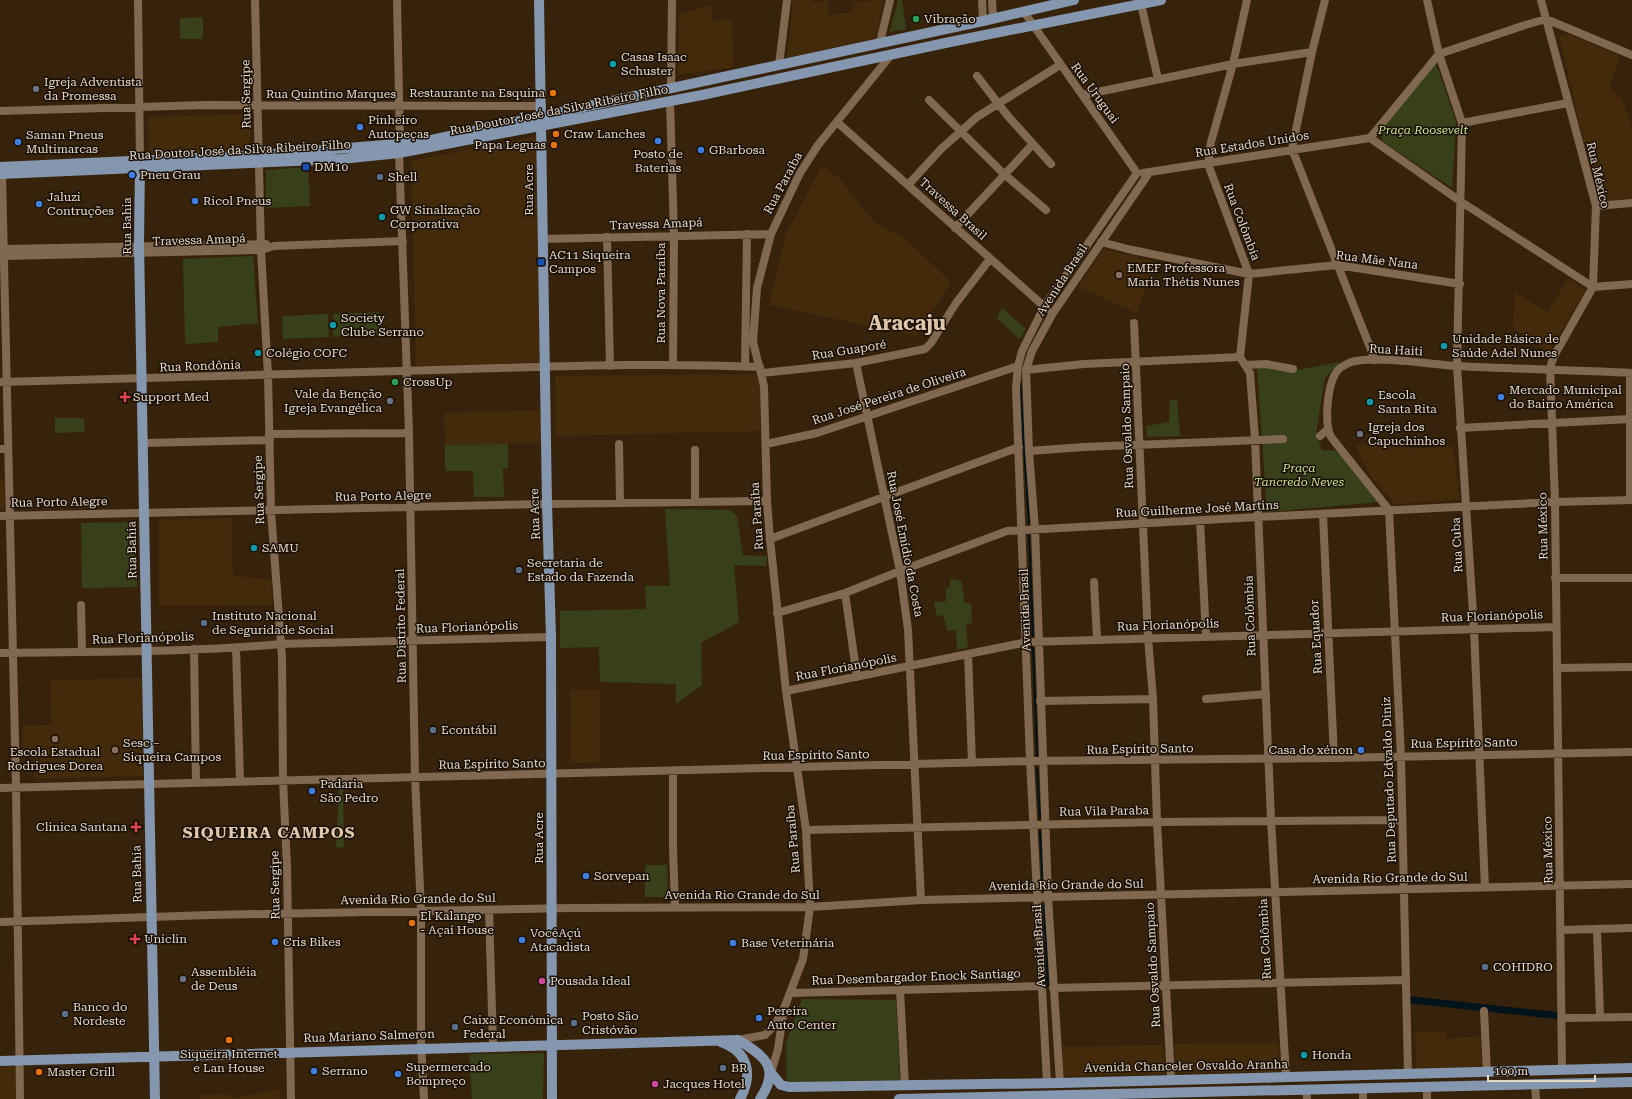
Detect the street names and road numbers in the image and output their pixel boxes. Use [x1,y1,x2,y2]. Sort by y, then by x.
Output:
street label: Rua Sergipe [238,59,254,129]
street label: Rua Uruguai [1068,60,1122,126]
street label: Rua Doutor José da Silva Ribeiro Filho [449,82,669,138]
street label: Rua Quintino Marques [266,87,396,101]
street label: Rua Estados Unidos [1194,128,1310,160]
street label: Rua Doutor José da Silva Ribeiro Filho [129,137,351,163]
street label: Rua México [1584,140,1612,210]
street label: Rua Paraíba [761,149,805,216]
street label: Rua Acre [522,164,536,216]
street label: Travessa Brasil [917,175,990,243]
street label: Rua Colômbia [1221,182,1263,263]
street label: Rua Bahia [120,197,134,255]
street label: Travessa Amapá [609,215,703,233]
street label: Travessa Amapá [152,231,246,249]
street label: Avenida Brasil [1034,241,1091,318]
street label: Rua Nova Paraíba [654,242,668,344]
street label: Rua Mãe Nana [1335,248,1419,272]
street label: Rua Guaporé [811,337,888,363]
street label: Rua Haiti [1369,342,1423,358]
street label: Rua Rondônia [159,358,241,374]
street label: Rua Osvaldo Sampaio [1118,363,1136,489]
street label: Rua José Pereira de Oliveira [810,364,968,428]
street label: Rua Sergipe [251,455,267,525]
street label: Rua José Emídio da Costa [884,470,926,619]
street label: Rua Paraíba [748,481,766,551]
street label: Rua Porto Alegre [334,488,432,504]
street label: Rua Acre [527,488,543,540]
street label: Rua México [1535,492,1551,560]
street label: Rua Porto Alegre [10,494,108,510]
street label: Rua Guilherme José Martins [1115,498,1279,520]
street label: Rua Cuba [1449,516,1465,573]
street label: Rua Bahia [124,521,140,579]
street label: Rua Distrito Federal [393,568,409,683]
street label: Avenida Brasil [1017,568,1033,652]
street label: Rua Colômbia [1242,575,1258,657]
street label: Rua Equador [1307,599,1325,675]
street label: Rua Florianópolis [1441,607,1544,625]
street label: Rua Florianópolis [1117,616,1220,634]
street label: Rua Florianópolis [416,618,519,636]
street label: Rua Florianópolis [92,629,195,647]
street label: Rua Florianópolis [794,650,898,684]
street label: Rua Deputado Edvaldo Diniz [1379,696,1399,863]
street label: Rua Espírito Santo [1410,735,1518,751]
street label: Rua Espírito Santo [1086,741,1194,757]
street label: Rua Espírito Santo [762,747,870,763]
street label: Rua Espírito Santo [438,756,546,772]
street label: Rua Vila Paraba [1059,803,1150,819]
street label: Rua Paraíba [783,804,803,874]
street label: Rua Acre [532,812,546,864]
street label: Rua México [1540,816,1556,884]
street label: Rua Bahia [129,845,145,903]
street label: Rua Sergipe [267,850,283,920]
street label: Avenida Rio Grande do Sul [1312,870,1468,886]
street label: Avenida Rio Grande do Sul [988,877,1144,893]
street label: Avenida Rio Grande do Sul [664,888,820,902]
street label: Avenida Rio Grande do Sul [340,891,496,907]
street label: Rua Colômbia [1256,898,1274,980]
street label: Rua Osvaldo Sampaio [1143,902,1163,1028]
street label: Avenida Brasil [1030,904,1048,988]
street label: Rua Desembargador Enock Santiago [811,966,1021,988]
street label: Rua Mariano Salmeron [303,1027,435,1045]
street label: Avenida Chanceler Osvaldo Aranha [1084,1057,1289,1075]

